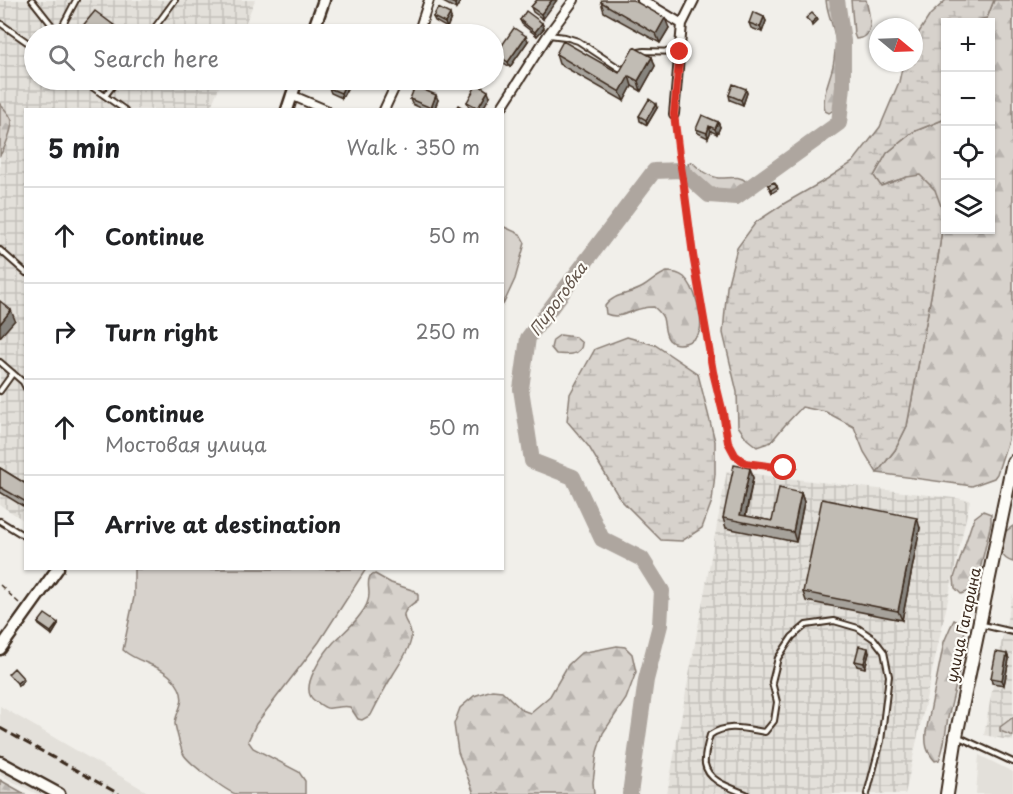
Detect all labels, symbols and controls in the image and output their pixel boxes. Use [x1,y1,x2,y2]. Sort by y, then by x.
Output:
north arrow [869,18,923,72]
map controls [941,18,995,234]
button: + [941,18,995,72]
search box [24,24,504,90]
route end [666,38,692,64]
icon: search [45,41,78,74]
text: Search here [93,41,219,74]
button: − [941,72,995,126]
button: locate [941,126,995,180]
text: 5 min [48,128,120,167]
text: Walk · 350 m [347,132,480,162]
button: layers [941,180,995,234]
icon: ahead [48,219,81,252]
text: Continue [105,219,204,252]
text: 50 m [428,220,480,250]
water label: Пироговка [522,256,593,340]
icon: right [48,315,81,348]
text: Turn right [105,315,218,348]
text: 250 m [416,316,480,346]
text: Continue [105,396,204,429]
icon: ahead [48,411,81,444]
text: 50 m [428,412,480,442]
text: Мостовая улица [105,429,266,459]
route start [770,454,796,480]
icon: arrive [48,507,81,540]
text: Arrive at destination [105,507,341,540]
street label: улица Гагарина [939,564,986,684]

